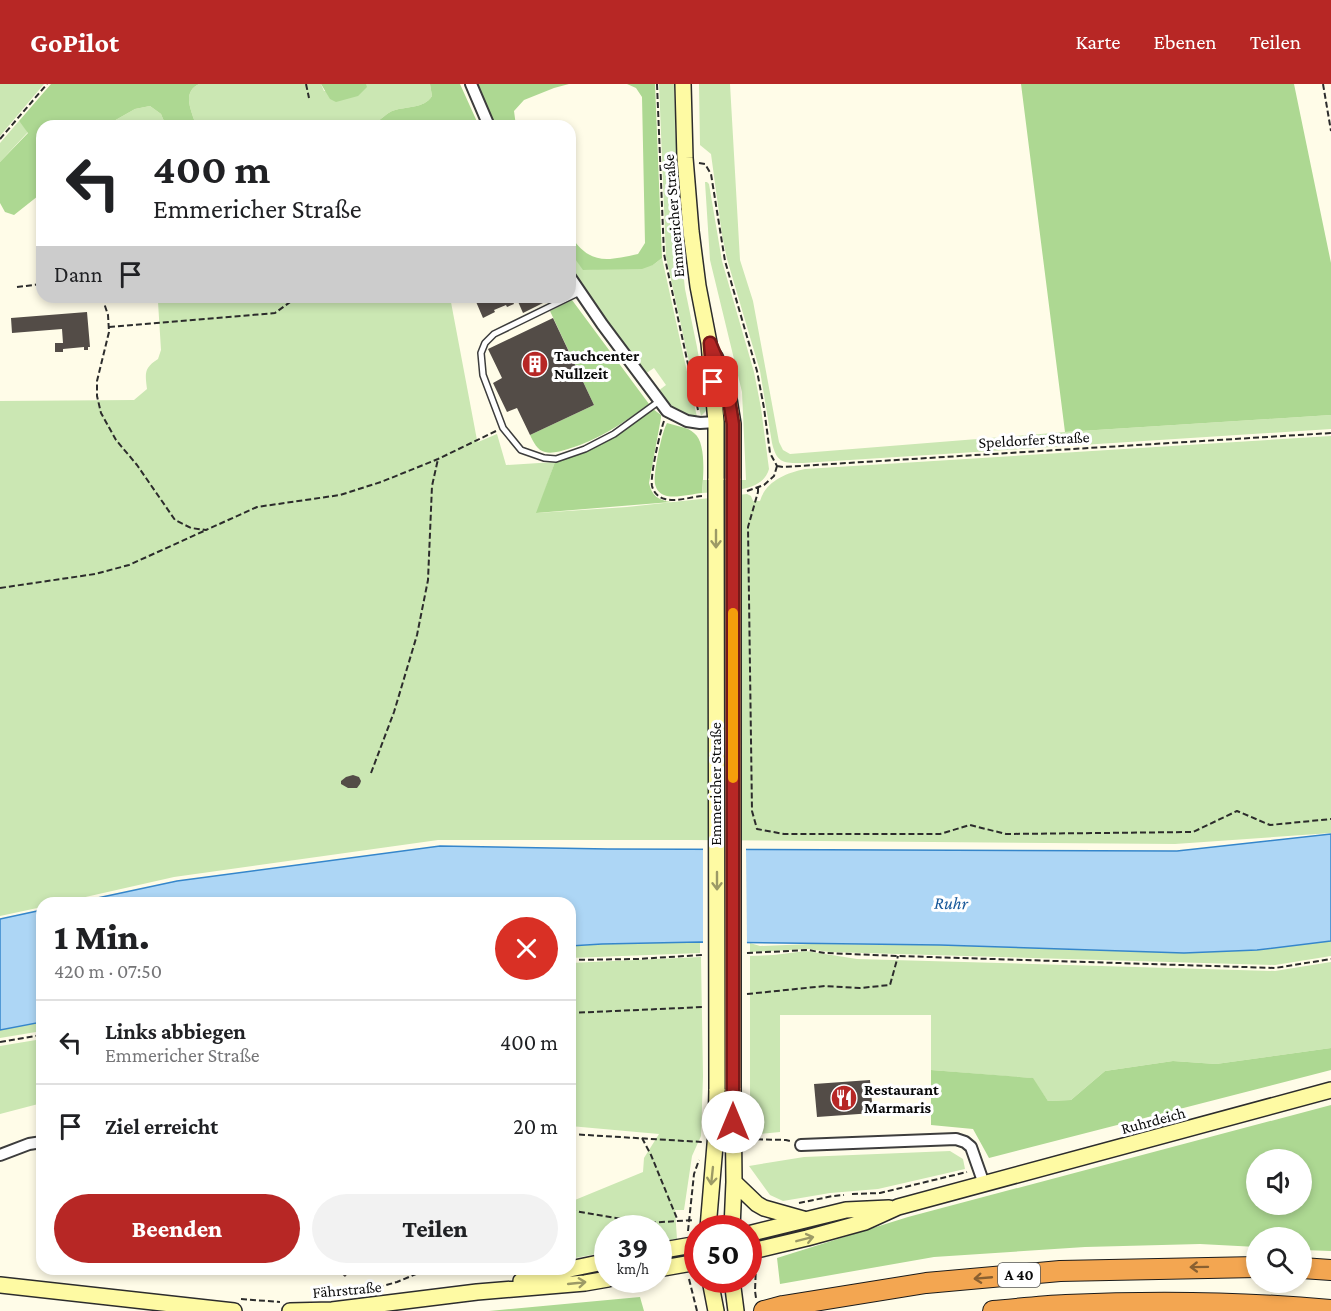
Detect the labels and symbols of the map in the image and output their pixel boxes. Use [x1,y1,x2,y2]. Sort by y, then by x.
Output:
street label: Emmericher Straße [660,154,687,278]
place label: Tauchcenter Nullzeit [554,347,640,382]
building icon: Tauchcenter Nullzeit [520,349,550,379]
pin [687,356,738,407]
street label: Speldorfer Straße [978,428,1090,452]
one-way arrow [710,528,722,548]
street label: Emmericher Straße [707,722,724,846]
one-way arrow [711,870,723,890]
water label: Ruhr [934,893,969,913]
place label: Restaurant Marmaris [864,1081,939,1116]
restaurant icon: Restaurant Marmaris [829,1083,859,1113]
position arrow [701,1090,765,1154]
street label: Ruhrdeich [1119,1104,1188,1137]
one-way arrow [706,1165,717,1185]
speed limit sign: 50 [684,1215,762,1293]
one-way arrow [796,1232,815,1244]
one-way arrow [1189,1262,1209,1273]
road number: A 40 [998,1263,1040,1287]
one-way arrow [973,1273,993,1284]
one-way arrow [567,1277,587,1288]
street label: Fährstraße [312,1278,382,1301]

